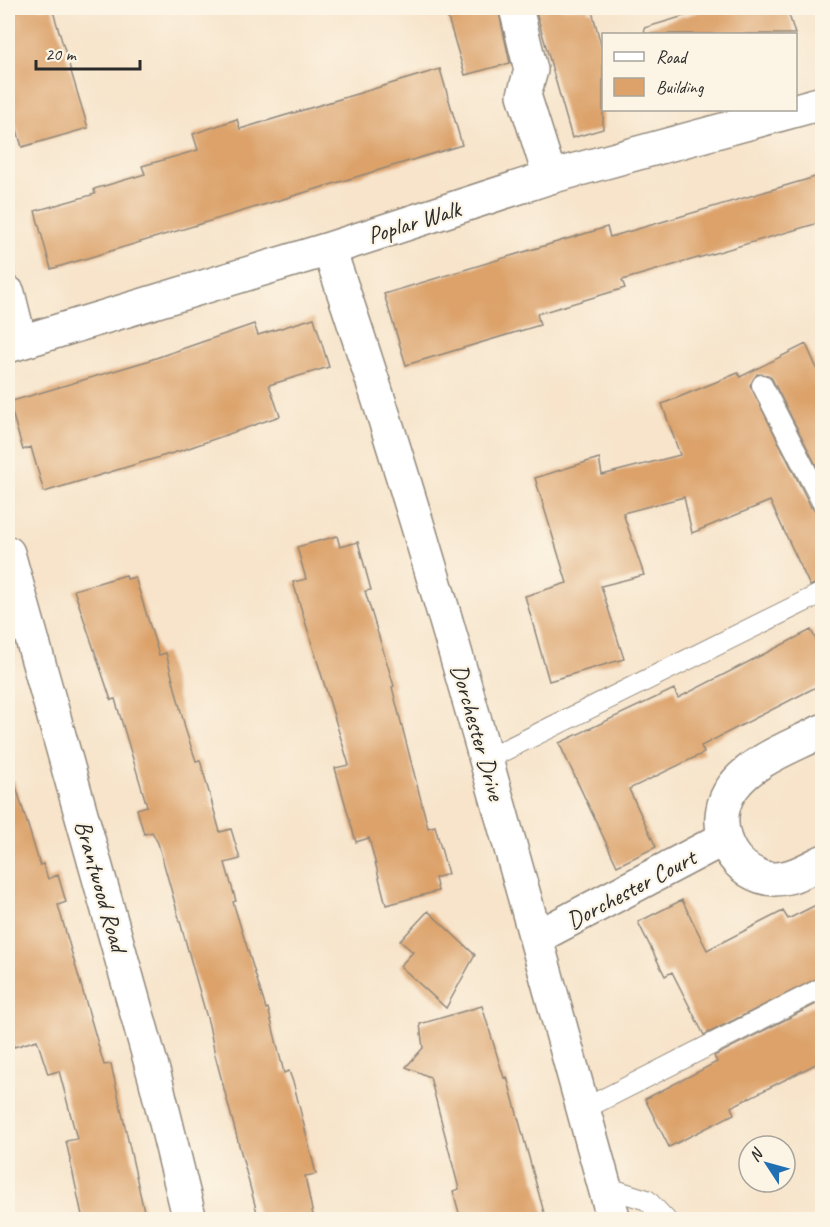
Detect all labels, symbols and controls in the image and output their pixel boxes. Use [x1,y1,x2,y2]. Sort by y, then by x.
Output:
scale bar [36,33,140,71]
legend [602,33,797,111]
text: 20 m [45,43,78,65]
text: Road [656,46,689,68]
text: Building [656,76,705,98]
street label: Poplar Walk [364,193,466,250]
street label: Dorchester Drive [444,661,512,805]
street label: Brantwood Road [68,817,135,958]
street label: Dorchester Court [561,841,703,936]
north arrow [737,1134,797,1194]
text: N [745,1143,768,1166]

